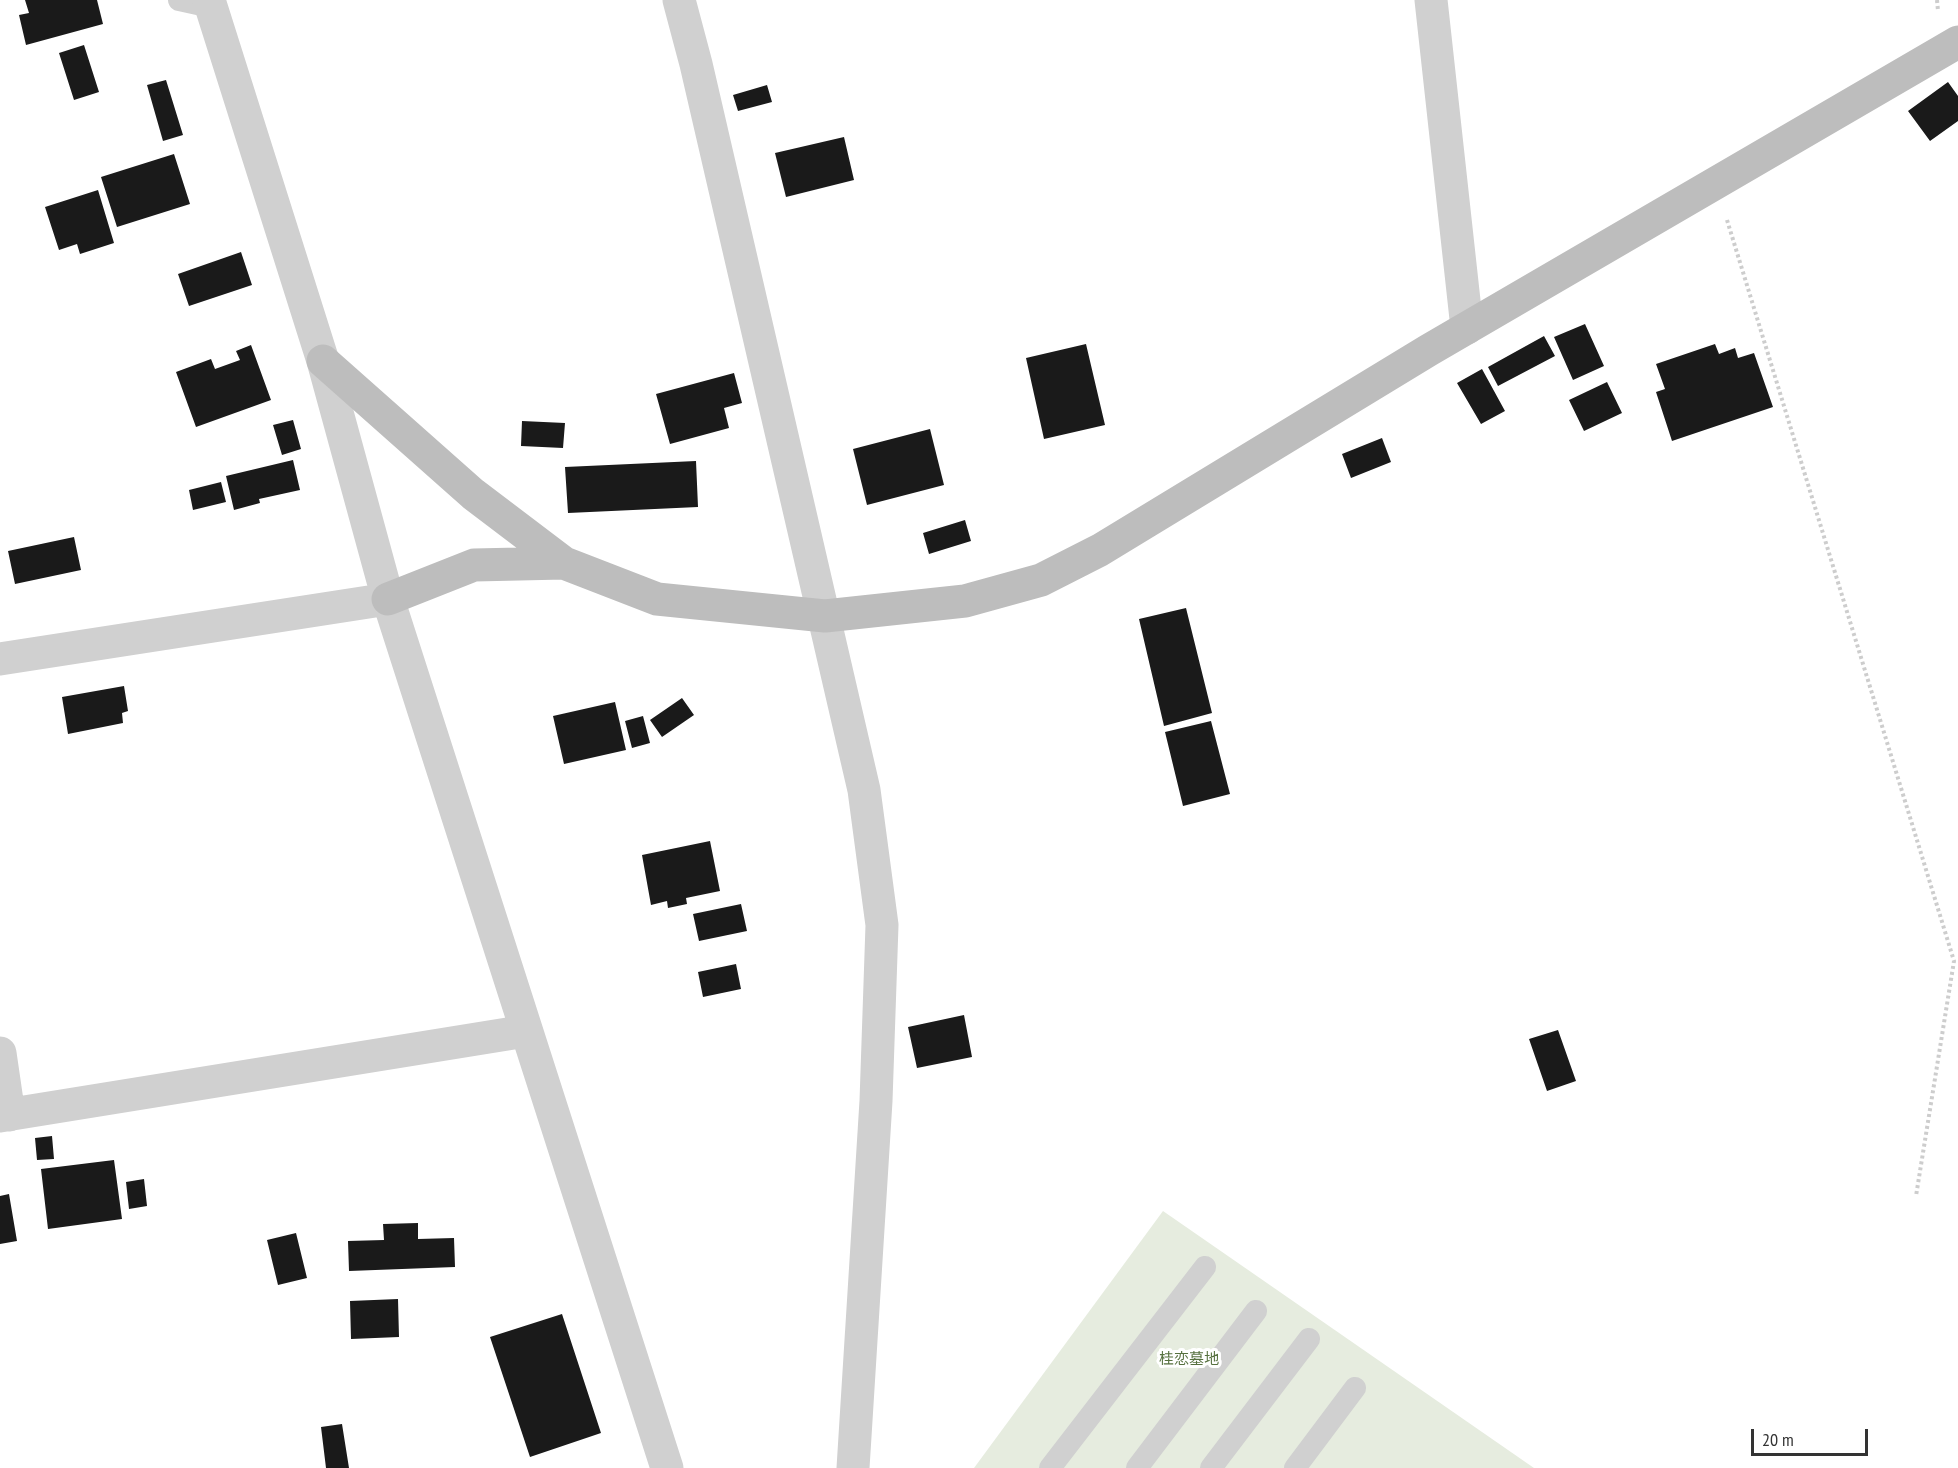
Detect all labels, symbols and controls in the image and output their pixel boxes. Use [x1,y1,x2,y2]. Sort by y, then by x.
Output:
park label: 桂恋墓地 [1159,1351,1219,1369]
scale bar [1754,1417,1871,1455]
text: 20 m [1762,1428,1794,1451]

